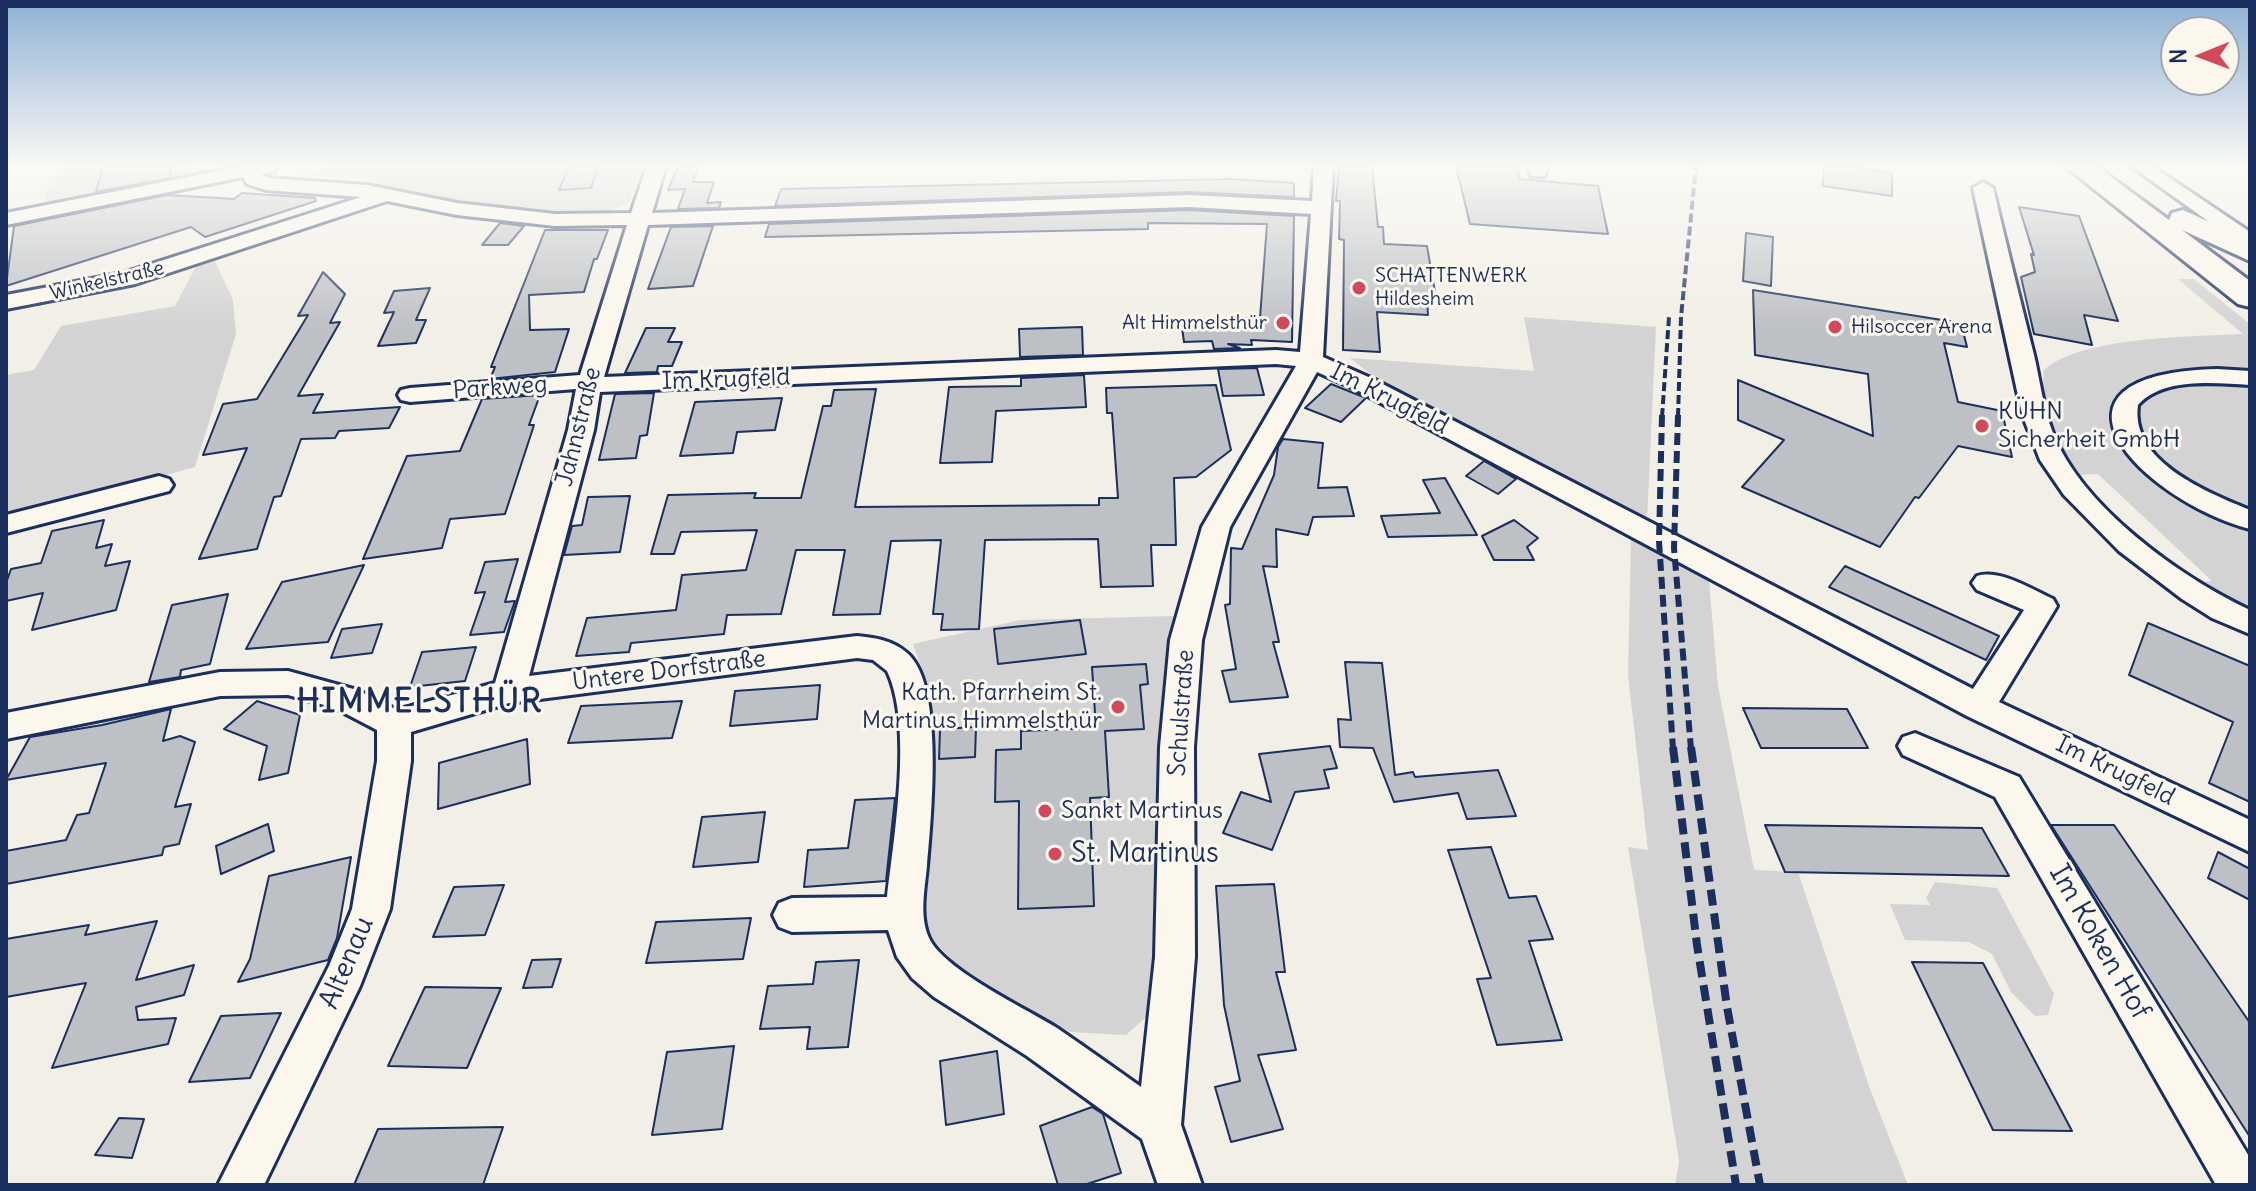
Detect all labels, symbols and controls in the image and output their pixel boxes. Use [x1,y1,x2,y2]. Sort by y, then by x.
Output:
north arrow [2160,16,2240,96]
text: N [2164,49,2192,64]
street label: Winkelstraße [48,256,166,306]
place label: SCHATTENWERK Hildesheim [1375,264,1527,311]
marker: SCHATTENWERK Hildesheim [1350,279,1368,297]
place label: Alt Himmelsthür [1122,311,1267,335]
marker: Alt Himmelsthür [1274,314,1292,332]
place label: Hilsoccer Arena [1851,315,1992,339]
marker: Hilsoccer Arena [1826,318,1844,336]
street label: Im Krugfeld [1325,357,1453,441]
street label: Im Krugfeld [661,363,791,397]
street label: Jahnstraße [550,364,608,490]
street label: Parkweg [452,370,548,406]
place label: KÜHN Sicherheit GmbH [1998,398,2180,454]
marker: KÜHN Sicherheit GmbH [1973,417,1991,435]
street label: Untere Dorfstraße [571,645,767,697]
street label: Schulstraße [1163,649,1201,777]
place label: Kath. Pfarrheim St. Martinus Himmelsthür [862,679,1102,735]
district label: HIMMELSTHÜR [297,684,543,722]
marker: Kath. Pfarrheim St. Martinus Himmelsthür [1109,698,1127,716]
street label: Im Krugfeld [2051,730,2179,812]
place label: Sankt Martinus [1061,797,1223,825]
marker: Sankt Martinus [1036,802,1054,820]
place label: St. Martinus [1071,837,1219,871]
marker: St. Martinus [1046,845,1064,863]
street label: Im Koken Hof [2041,859,2157,1025]
street label: Altenau [313,912,381,1014]

